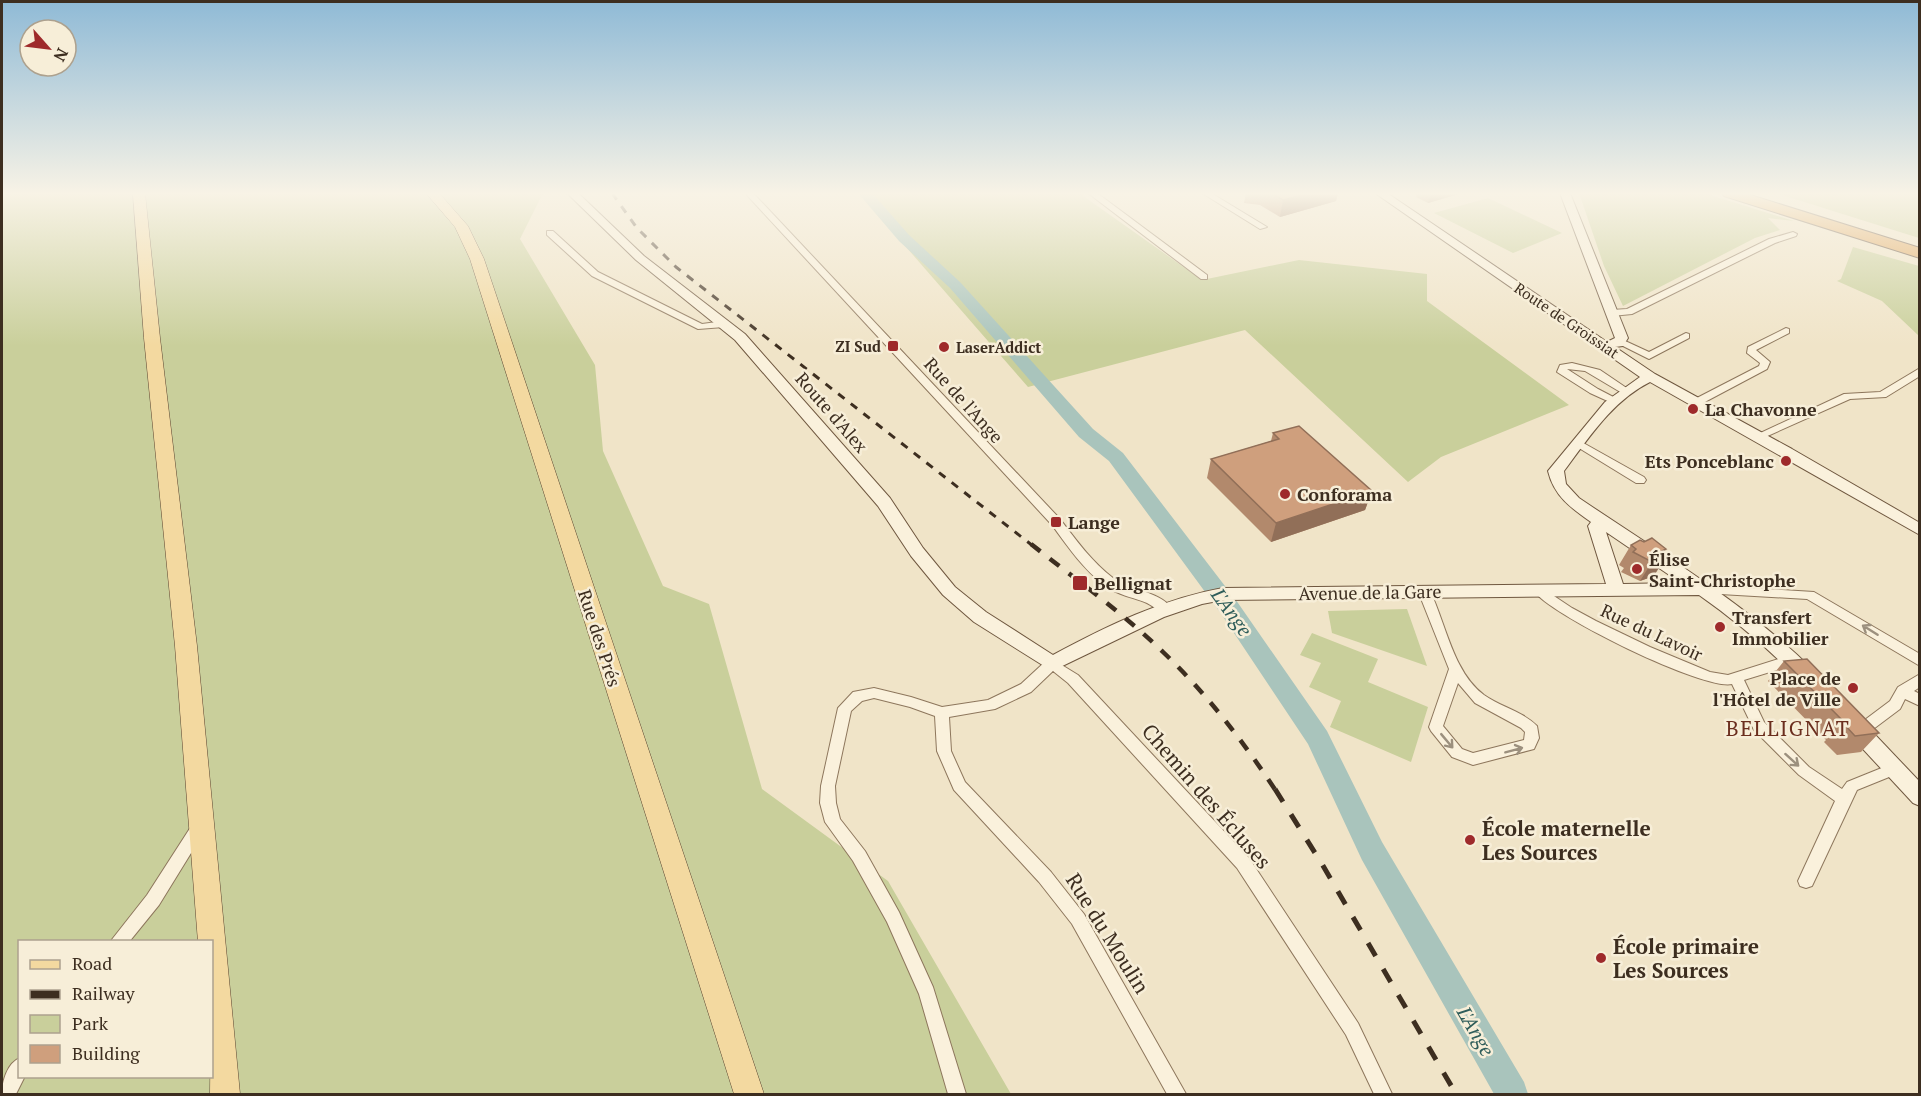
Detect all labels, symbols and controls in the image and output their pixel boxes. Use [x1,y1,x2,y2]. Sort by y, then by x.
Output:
north arrow [18,18,78,78]
text: N [49,45,74,66]
street label: Route de Groissiat [1511,278,1624,363]
place label: ZI Sud [835,336,881,356]
place label: LaserAddict [956,337,1041,357]
marker: ZI Sud [886,339,900,353]
marker: LaserAddict [937,340,951,354]
street label: Rue de l'Ange [919,352,1009,448]
street label: Route d'Alex [790,367,874,458]
place label: La Chavonne [1705,397,1817,421]
marker: La Chavonne [1686,402,1700,416]
place label: Ets Ponceblanc [1645,449,1774,473]
marker: Ets Ponceblanc [1779,454,1793,468]
place label: Conforama [1297,482,1392,506]
marker: Conforama [1278,487,1292,501]
place label: Lange [1068,510,1120,534]
marker: Lange [1049,515,1063,529]
place label: Élise Saint-Christophe [1649,547,1796,592]
marker: Élise Saint-Christophe [1630,562,1644,576]
place label: Bellignat [1094,571,1172,595]
marker: Bellignat [1071,574,1089,592]
street label: Avenue de la Gare [1298,579,1442,605]
water label: L'Ange [1205,582,1259,642]
street label: Rue des Prés [573,586,627,690]
street label: Rue du Lavoir [1597,598,1707,666]
place label: Transfert Immobilier [1732,605,1829,650]
marker: Transfert Immobilier [1713,620,1727,634]
one-way arrow [1862,624,1879,636]
place label: Place de l'Hôtel de Ville [1713,666,1841,711]
marker: Place de l'Hôtel de Ville [1846,681,1860,695]
district label: BELLIGNAT [1726,714,1850,742]
street label: Chemin des Écluses [1136,717,1278,875]
one-way arrow [1440,733,1454,748]
one-way arrow [1504,743,1523,755]
one-way arrow [1784,753,1799,767]
place label: École maternelle Les Sources [1482,814,1651,866]
marker: École maternelle Les Sources [1463,833,1477,847]
street label: Rue du Moulin [1060,868,1156,999]
place label: École primaire Les Sources [1613,932,1759,984]
legend [18,940,213,1078]
text: Road [72,951,112,975]
marker: École primaire Les Sources [1594,951,1608,965]
text: Railway [72,981,136,1005]
water label: L'Ange [1450,1000,1501,1061]
text: Park [72,1011,109,1035]
text: Building [72,1041,140,1065]

